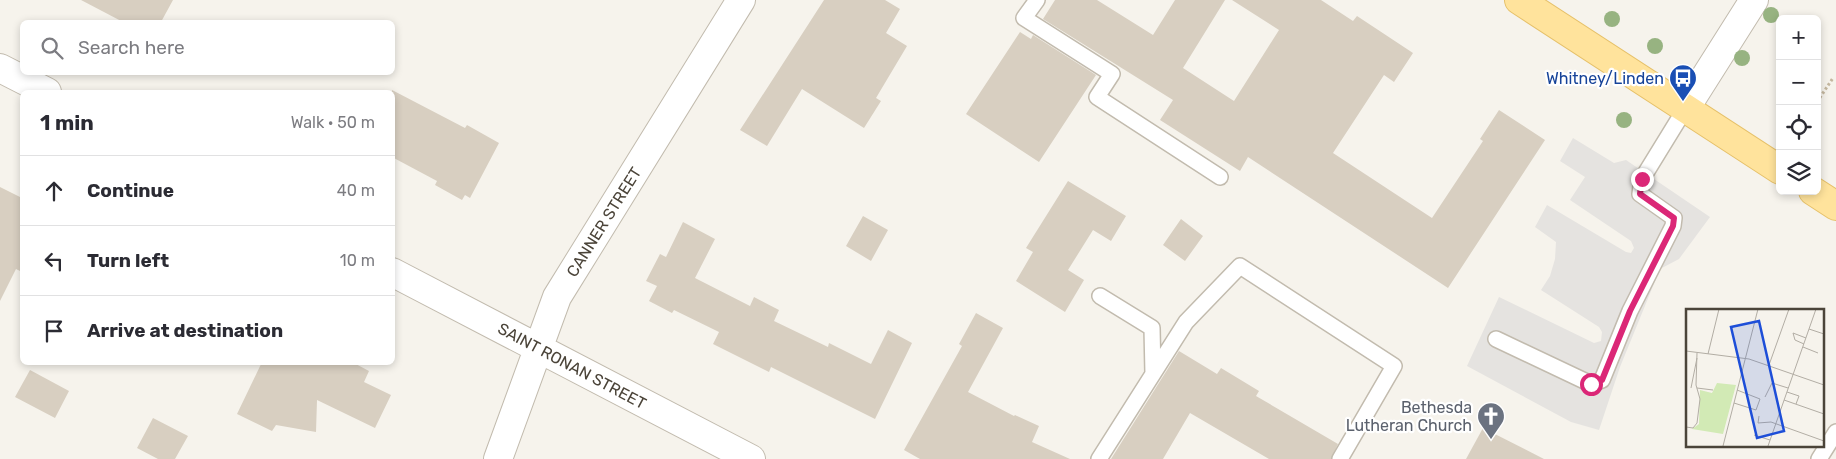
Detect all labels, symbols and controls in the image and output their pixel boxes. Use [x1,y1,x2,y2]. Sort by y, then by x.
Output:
map controls [1776,15,1821,195]
button: + [1776,15,1821,60]
search box [20,20,395,75]
icon: search [38,34,66,62]
text: Search here [78,36,185,59]
button: − [1776,60,1821,105]
bus stop icon: Whitney/Linden [1668,63,1698,102]
place label: Whitney/Linden [1546,69,1664,88]
button: locate [1776,105,1821,150]
text: 1 min [40,110,94,135]
text: Walk · 50 m [291,113,375,132]
button: layers [1776,150,1821,195]
street label: CANNER STREET [563,164,645,280]
route end [1631,168,1654,191]
icon: ahead [40,177,68,205]
text: Continue [87,179,174,202]
text: 40 m [337,181,375,200]
icon: left [40,247,68,275]
text: Turn left [87,249,169,272]
text: 10 m [340,251,375,270]
inset map [1686,309,1824,446]
icon: arrive [40,317,68,345]
text: Arrive at destination [87,319,283,342]
street label: SAINT RONAN STREET [495,319,649,413]
route start [1580,373,1603,396]
place label: Bethesda Lutheran Church [1346,398,1472,435]
church icon: Bethesda Lutheran Church [1476,401,1506,440]

